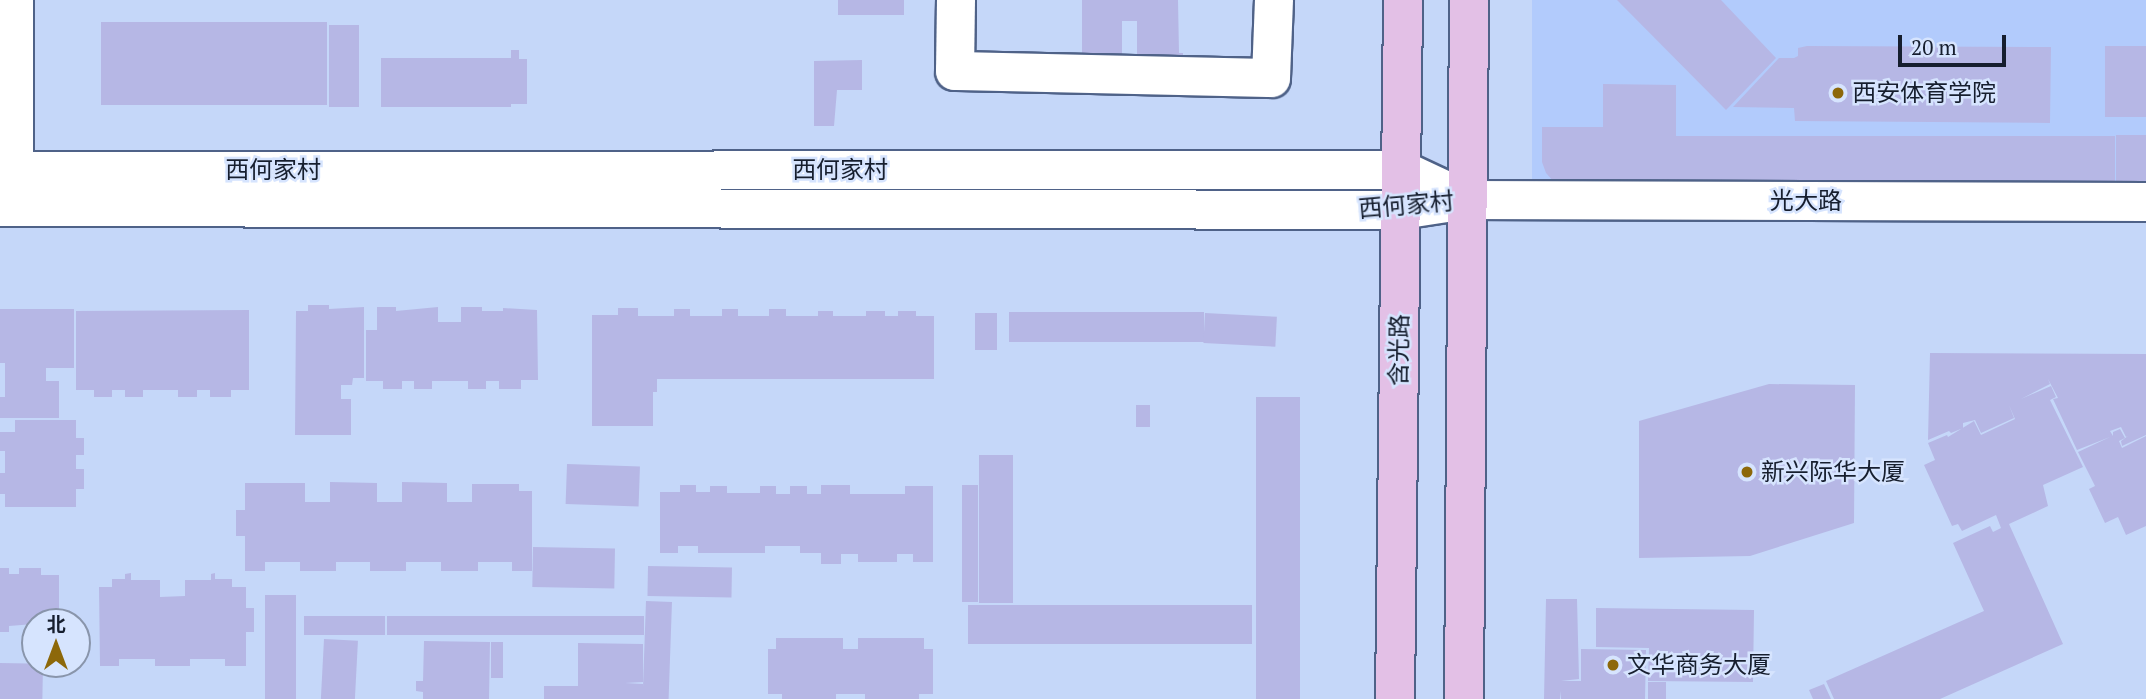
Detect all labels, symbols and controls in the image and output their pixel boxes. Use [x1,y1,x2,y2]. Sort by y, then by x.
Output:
scale bar [1901,21,2010,65]
text: 20 m [1911,33,1957,61]
place label: 西安体育学院 [1852,79,1996,107]
marker: 西安体育学院 [1830,85,1846,101]
street label: 西何家村 [225,156,321,184]
street label: 西何家村 [792,156,888,184]
street label: 西何家村 [1357,186,1455,224]
street label: 光大路 [1770,187,1842,215]
street label: 含光路 [1384,314,1414,386]
place label: 新兴际华大厦 [1761,458,1905,486]
marker: 新兴际华大厦 [1739,464,1755,480]
north arrow [21,608,91,678]
text: 北 [46,611,66,636]
place label: 文华商务大厦 [1627,651,1771,679]
marker: 文华商务大厦 [1605,657,1621,673]

